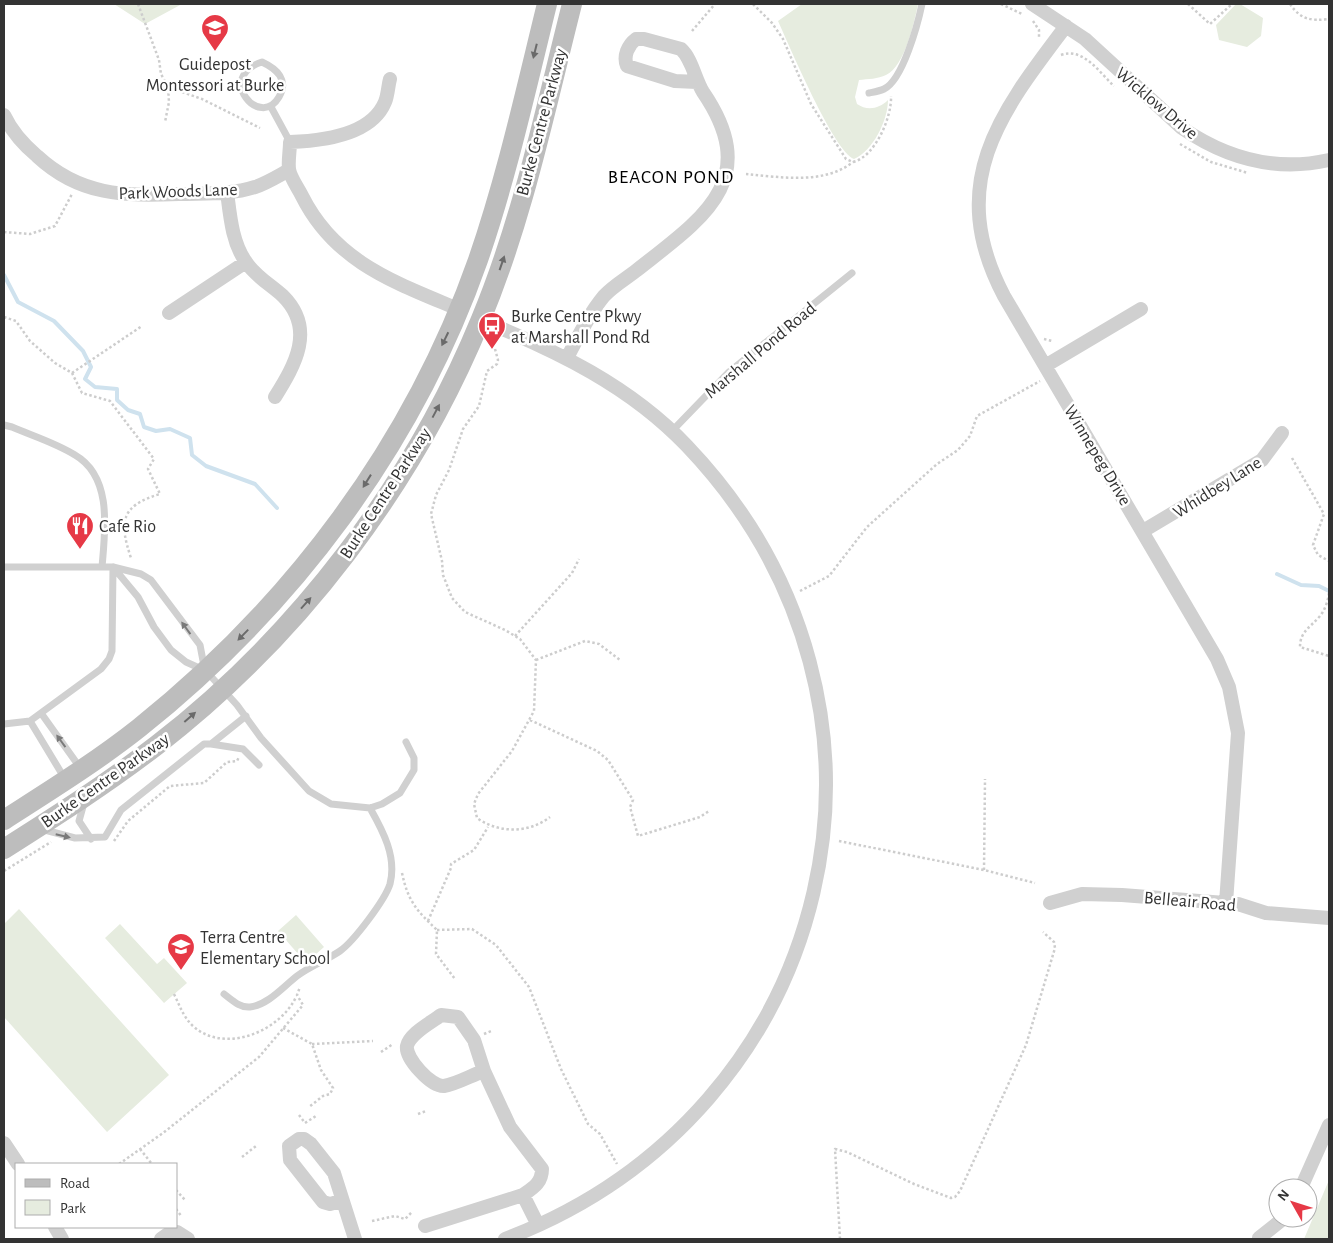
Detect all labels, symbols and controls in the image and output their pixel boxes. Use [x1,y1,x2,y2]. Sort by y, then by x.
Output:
school or university icon: Guidepost Montessori at Burke [200,13,230,52]
one-way arrow [531,44,539,59]
street label: Burke Centre Parkway [514,46,570,198]
place label: Guidepost Montessori at Burke [146,56,284,95]
street label: Wicklow Drive [1112,64,1201,143]
district label: BEACON POND [608,168,734,187]
street label: Park Woods Lane [118,181,238,203]
one-way arrow [498,255,506,270]
street label: Marshall Pond Road [702,299,820,402]
place label: Burke Centre Pkwy at Marshall Pond Rd [511,308,650,347]
bus stop icon: Burke Centre Pkwy at Marshall Pond Rd [477,311,507,350]
one-way arrow [440,332,448,346]
street label: Winnepeg Drive [1060,402,1134,509]
one-way arrow [432,404,440,419]
street label: Burke Centre Parkway [337,425,435,562]
street label: Whidbey Lane [1170,454,1265,522]
one-way arrow [362,475,371,488]
restaurant icon: Cafe Rio [65,511,95,550]
place label: Cafe Rio [99,518,156,536]
one-way arrow [300,596,311,609]
one-way arrow [181,622,192,635]
one-way arrow [237,629,249,641]
one-way arrow [184,711,196,723]
street label: Burke Centre Parkway [38,730,173,832]
one-way arrow [56,734,66,748]
one-way arrow [56,832,71,840]
street label: Belleair Road [1143,889,1237,915]
place label: Terra Centre Elementary School [200,929,331,968]
school or university icon: Terra Centre Elementary School [166,932,196,971]
legend [15,1163,178,1228]
text: Road [60,1176,90,1191]
north arrow [1268,1178,1318,1228]
text: N [1275,1187,1292,1204]
text: Park [60,1201,86,1216]

